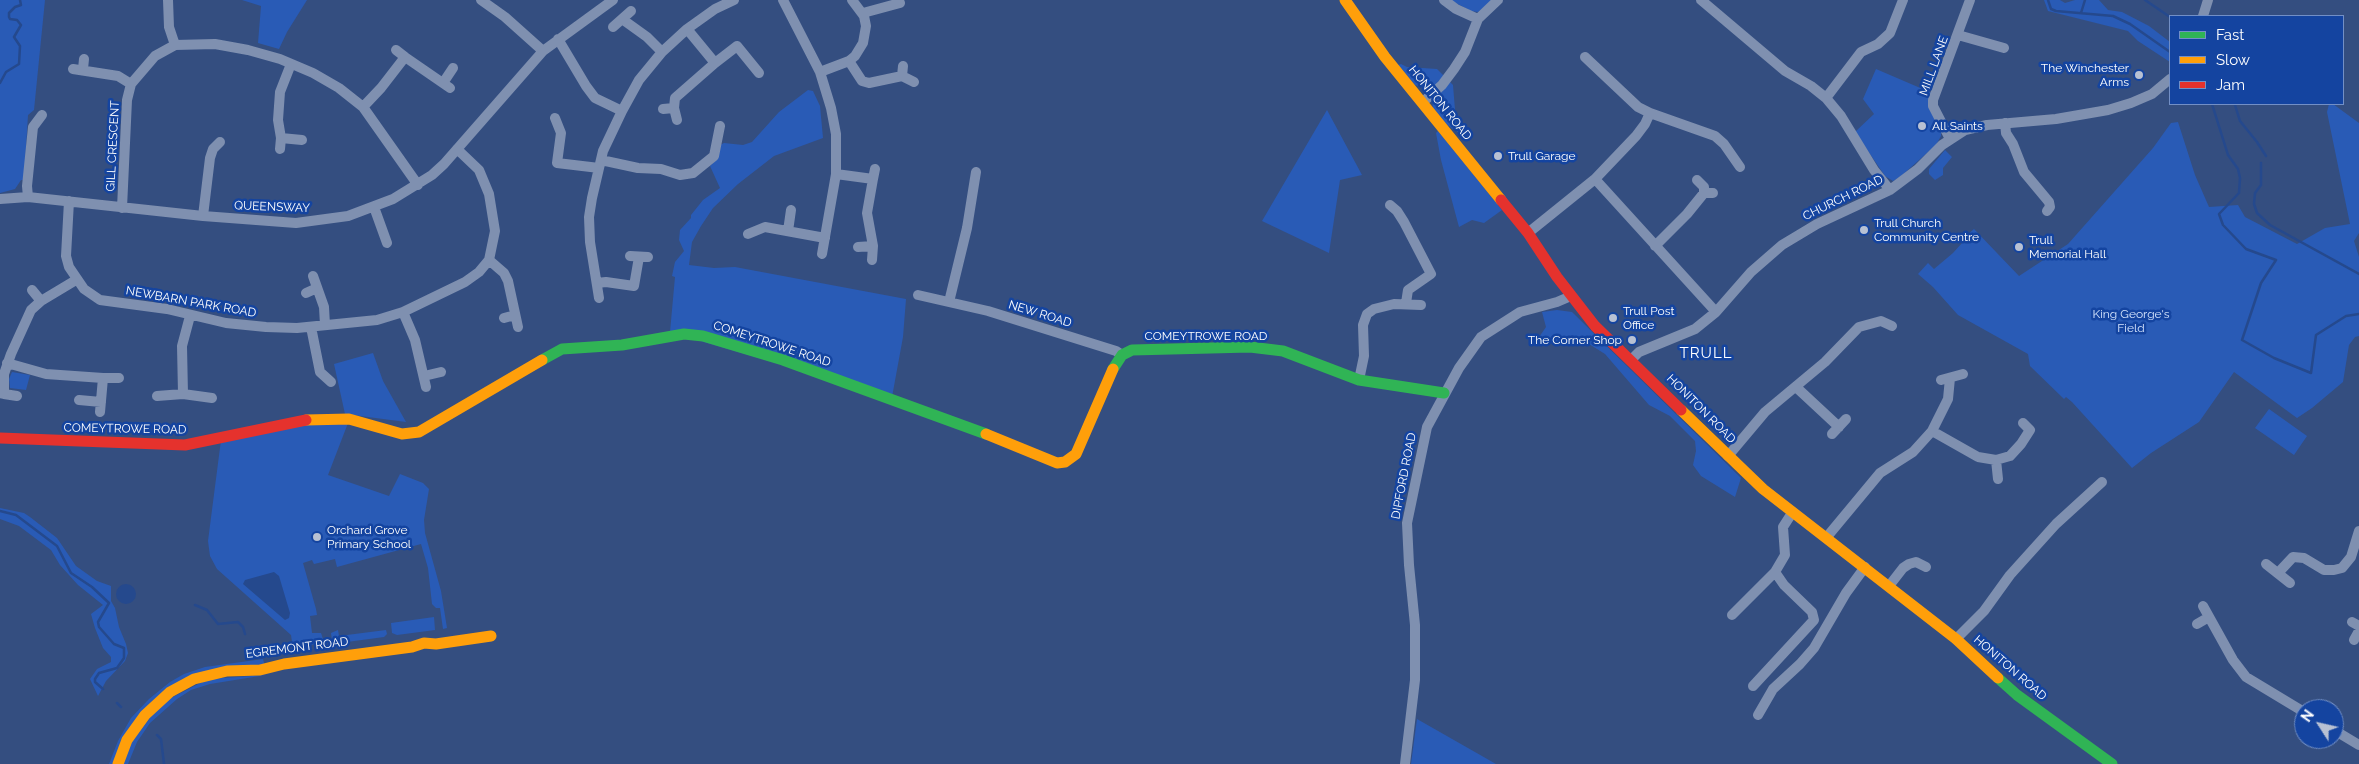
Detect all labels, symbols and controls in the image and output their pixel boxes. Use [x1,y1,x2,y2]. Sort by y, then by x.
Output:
legend [2169,15,2344,105]
text: Fast [2216,26,2244,44]
street label: MILL LANE [1917,34,1951,98]
text: Slow [2216,51,2250,69]
place label: The Winchester Arms [2041,61,2129,89]
street label: HONITON ROAD [1406,63,1474,143]
marker: The Winchester Arms [2133,69,2145,81]
text: Jam [2216,76,2245,94]
street label: GILL CRESCENT [103,100,123,192]
place label: All Saints [1932,119,1983,133]
marker: All Saints [1916,120,1928,132]
place label: Trull Garage [1508,149,1575,163]
marker: Trull Garage [1492,150,1504,162]
street label: CHURCH ROAD [1801,172,1885,224]
street label: QUEENSWAY [234,198,310,216]
place label: Trull Church Community Centre [1874,216,1979,244]
marker: Trull Church Community Centre [1858,224,1870,236]
place label: Trull Memorial Hall [2029,233,2106,261]
marker: Trull Memorial Hall [2013,241,2025,253]
street label: NEWBARN PARK ROAD [125,283,257,321]
street label: NEW ROAD [1007,298,1073,330]
place label: Trull Post Office [1623,304,1674,332]
park label: King George's Field [2093,307,2169,335]
marker: Trull Post Office [1607,312,1619,324]
street label: COMEYTROWE ROAD [711,318,833,370]
street label: COMEYTROWE ROAD [1145,329,1267,343]
place label: The Corner Shop [1528,333,1622,347]
marker: The Corner Shop [1626,334,1638,346]
district label: TRULL [1679,344,1733,362]
street label: HONITON ROAD [1663,371,1739,447]
street label: COMEYTROWE ROAD [63,421,187,437]
street label: DIPFORD ROAD [1389,432,1419,520]
place label: Orchard Grove Primary School [327,523,411,551]
marker: Orchard Grove Primary School [311,531,323,543]
street label: HONITON ROAD [1971,632,2049,704]
street label: EGREMONT ROAD [245,635,349,661]
north arrow [2294,699,2344,749]
text: N [2298,707,2317,725]

